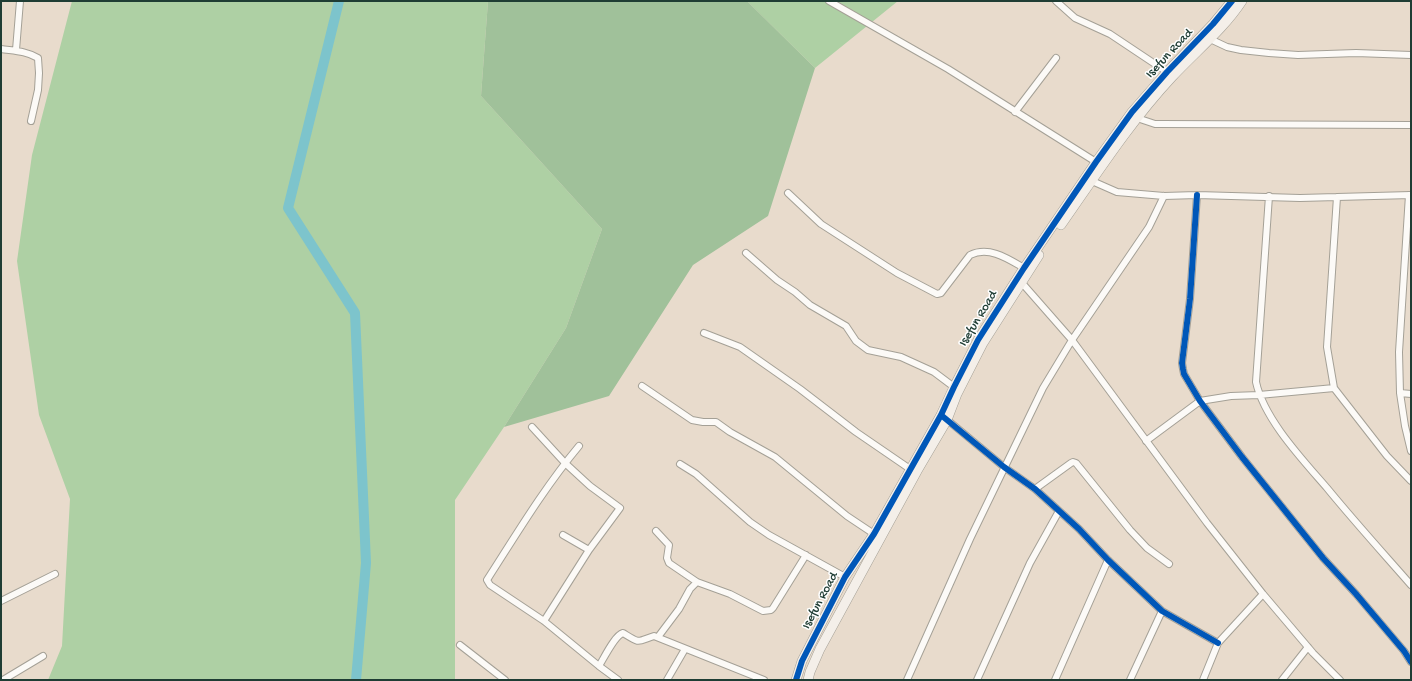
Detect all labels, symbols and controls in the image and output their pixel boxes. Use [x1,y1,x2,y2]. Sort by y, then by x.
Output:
street label: Isefun Road [1143,26,1197,82]
street label: Isefun Road [956,288,1002,350]
street label: Isefun Road [799,570,843,632]

